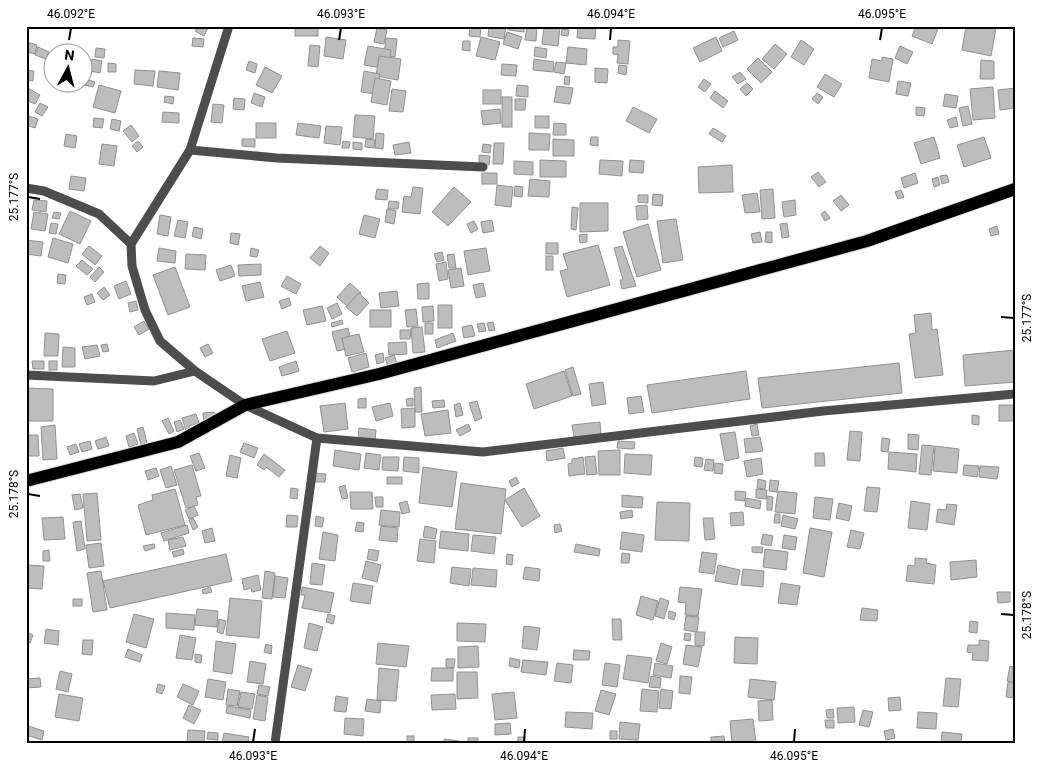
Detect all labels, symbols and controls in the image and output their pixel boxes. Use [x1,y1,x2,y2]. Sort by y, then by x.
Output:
text: 46.092°E [47,7,95,21]
text: 46.093°E [317,7,365,21]
text: 46.094°E [587,7,635,21]
text: 46.095°E [858,7,906,21]
north arrow [42,42,92,92]
text: N [64,47,75,64]
text: 25.177°S [7,173,21,221]
text: 25.177°S [1020,294,1034,342]
text: 25.178°S [7,470,21,518]
text: 25.178°S [1020,591,1034,639]
text: 46.093°E [229,749,277,763]
text: 46.094°E [500,749,548,763]
text: 46.095°E [770,749,818,763]

